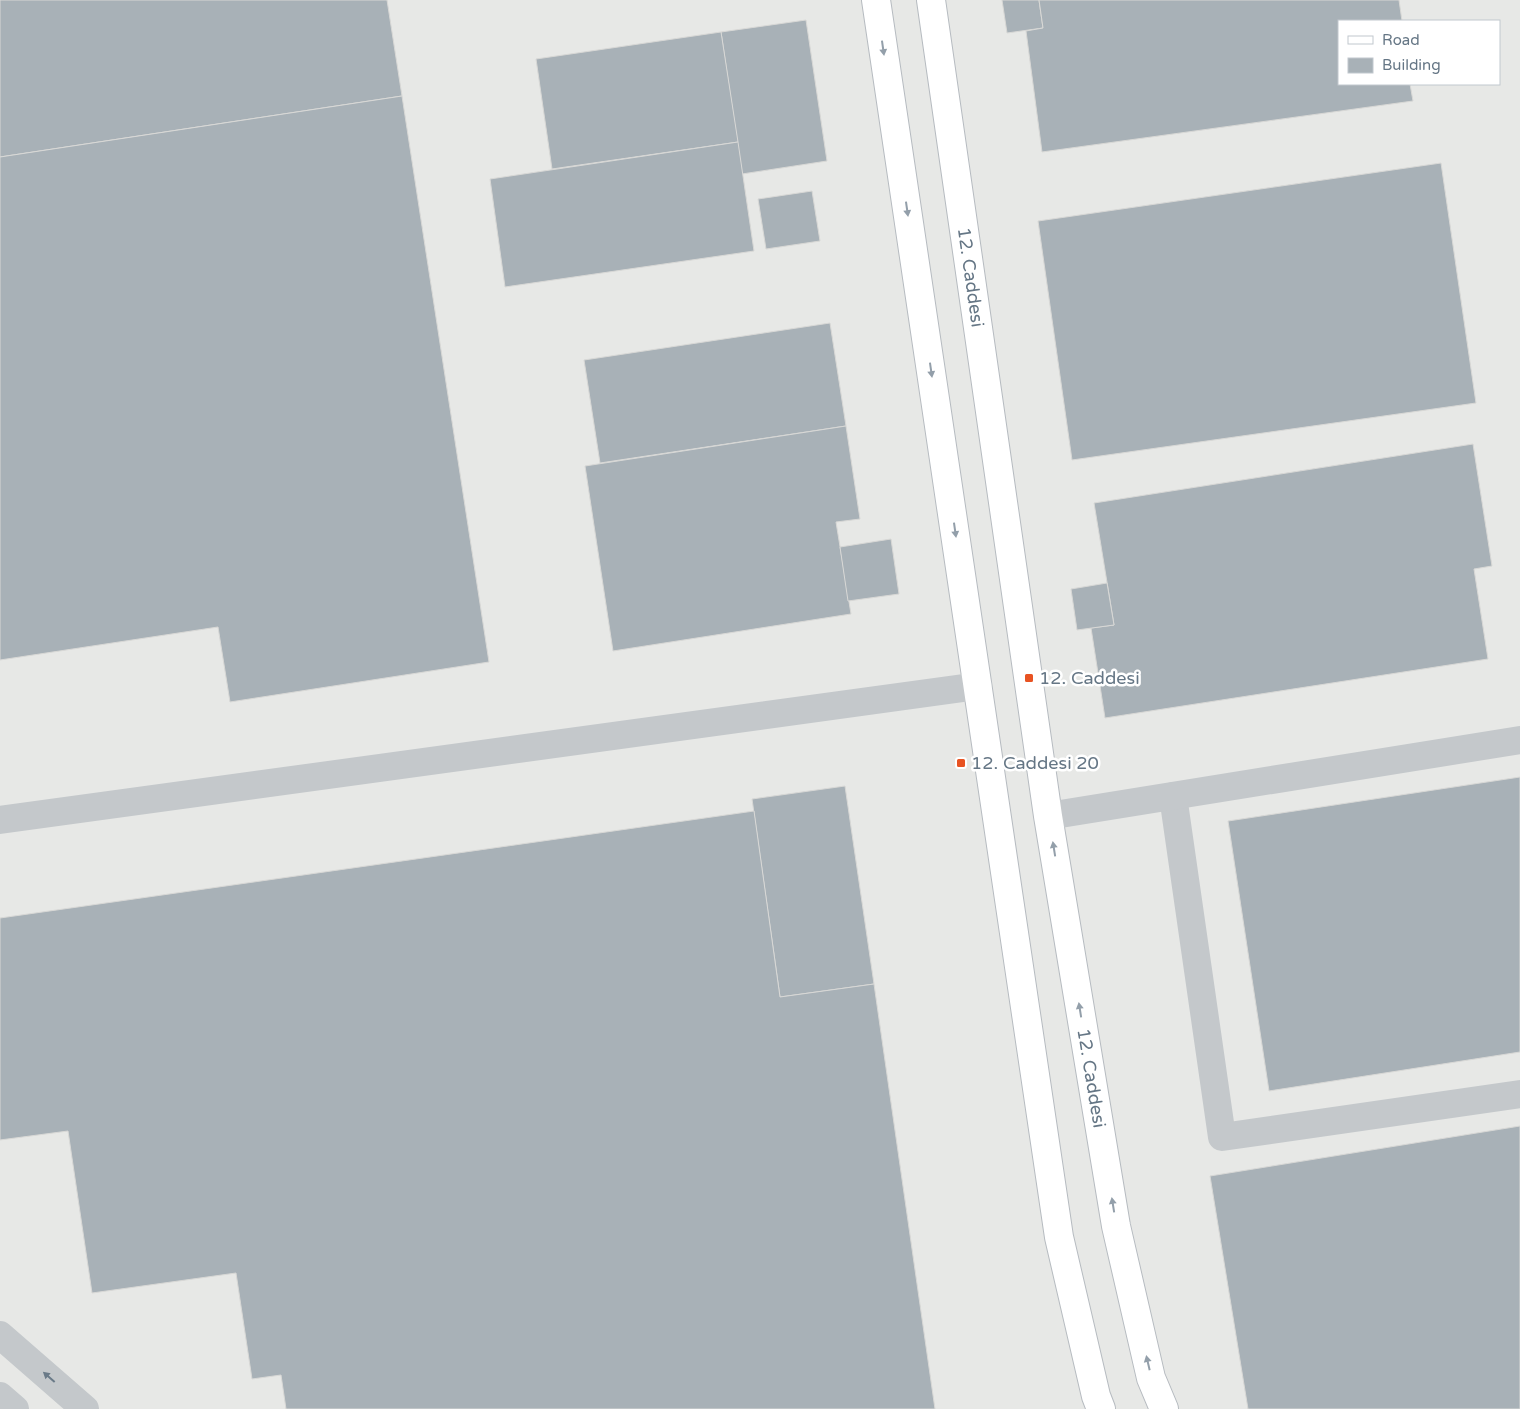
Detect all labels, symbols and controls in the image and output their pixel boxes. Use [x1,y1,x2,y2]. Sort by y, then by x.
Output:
legend [1338,20,1500,85]
text: Road [1382,31,1420,49]
one-way arrow [879,41,887,57]
text: Building [1382,56,1441,74]
one-way arrow [903,201,911,217]
street label: 12. Caddesi [953,226,989,329]
one-way arrow [927,362,935,378]
one-way arrow [951,523,959,539]
place label: 12. Caddesi [1039,667,1140,689]
marker: 12. Caddesi [1023,672,1035,684]
place label: 12. Caddesi 20 [971,752,1099,774]
marker: 12. Caddesi 20 [955,757,967,769]
one-way arrow [1049,841,1057,857]
one-way arrow [1076,1001,1084,1017]
street label: 12. Caddesi [1072,1027,1111,1130]
one-way arrow [1108,1196,1116,1212]
one-way arrow [1144,1356,1152,1371]
one-way arrow [43,1371,55,1383]

